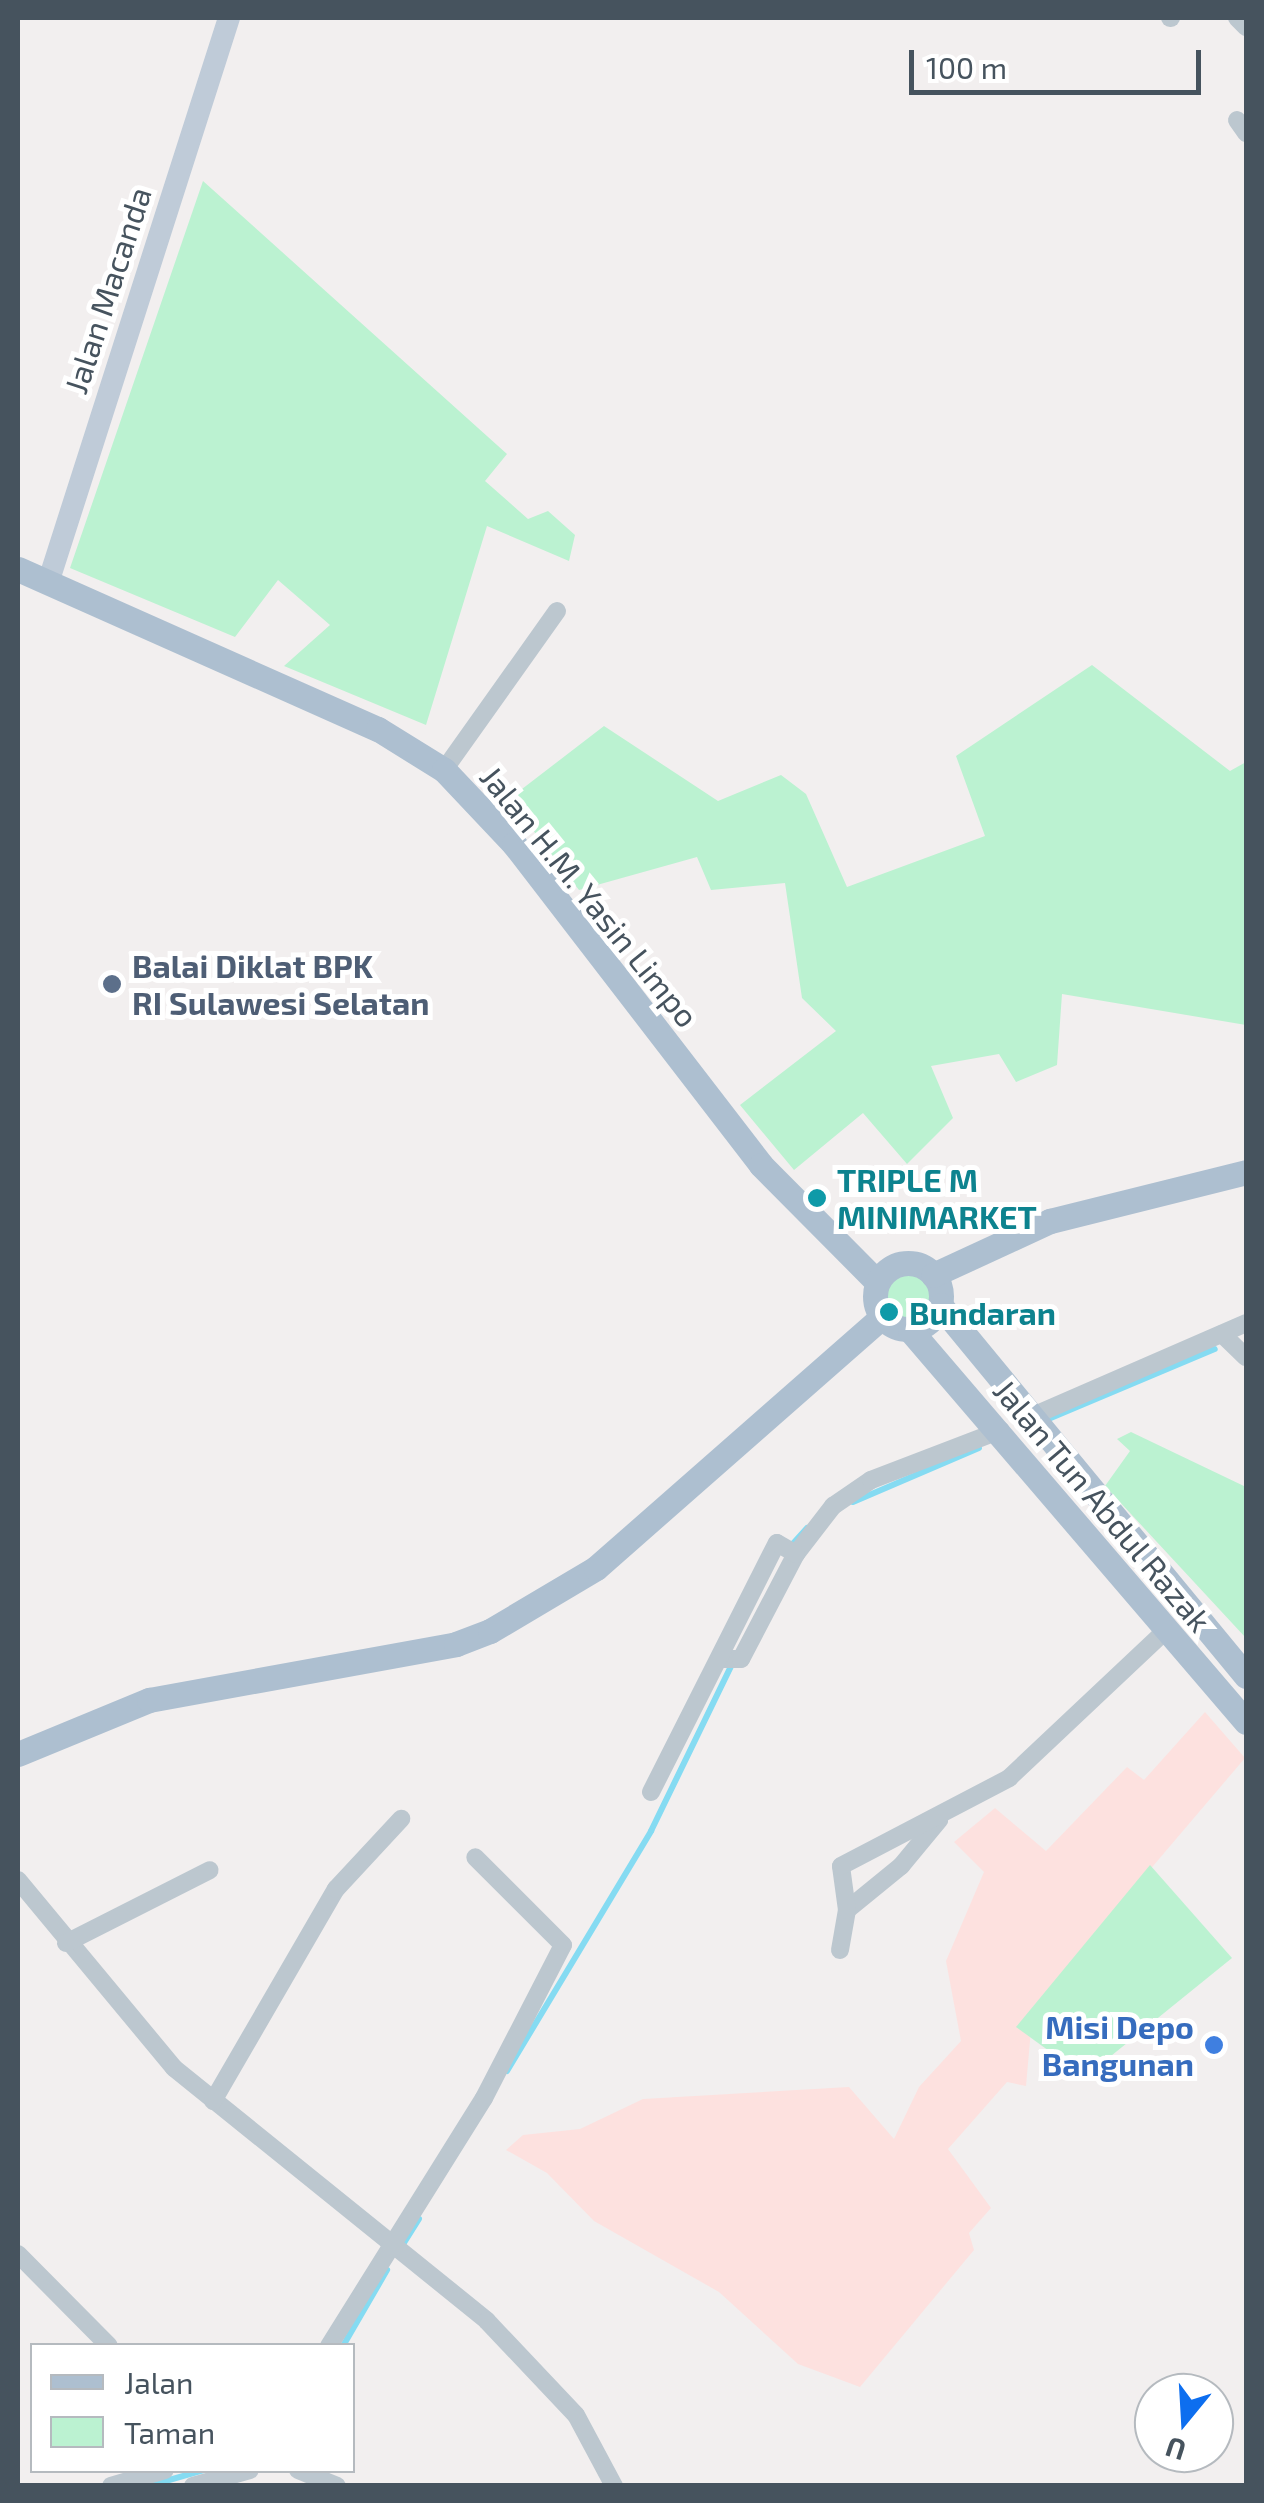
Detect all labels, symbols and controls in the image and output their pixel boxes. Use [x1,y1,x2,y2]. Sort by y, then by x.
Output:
scale bar [914,30,1206,92]
text: 100 m [926,49,1007,85]
street label: Jalan Macanda [56,182,158,398]
street label: Jalan H.M. Yasin Limpo [473,757,707,1035]
place label: Balai Diklat BPK RI Sulawesi Selatan [132,947,429,1022]
marker: Balai Diklat BPK RI Sulawesi Selatan [101,973,123,995]
place label: TRIPLE M MINIMARKET [837,1161,1037,1236]
marker: TRIPLE M MINIMARKET [806,1187,828,1209]
place label: Bundaran [909,1293,1056,1331]
marker: Bundaran [878,1301,900,1323]
street label: Jalan Tun Abdul Razak [985,1370,1221,1640]
place label: Misi Depo Bangunan [1042,2008,1194,2083]
marker: Misi Depo Bangunan [1203,2034,1225,2056]
legend [30,2343,355,2473]
text: Jalan [124,2364,193,2400]
north arrow [1134,2373,1234,2473]
text: Taman [124,2414,215,2450]
text: U [1161,2430,1190,2469]

